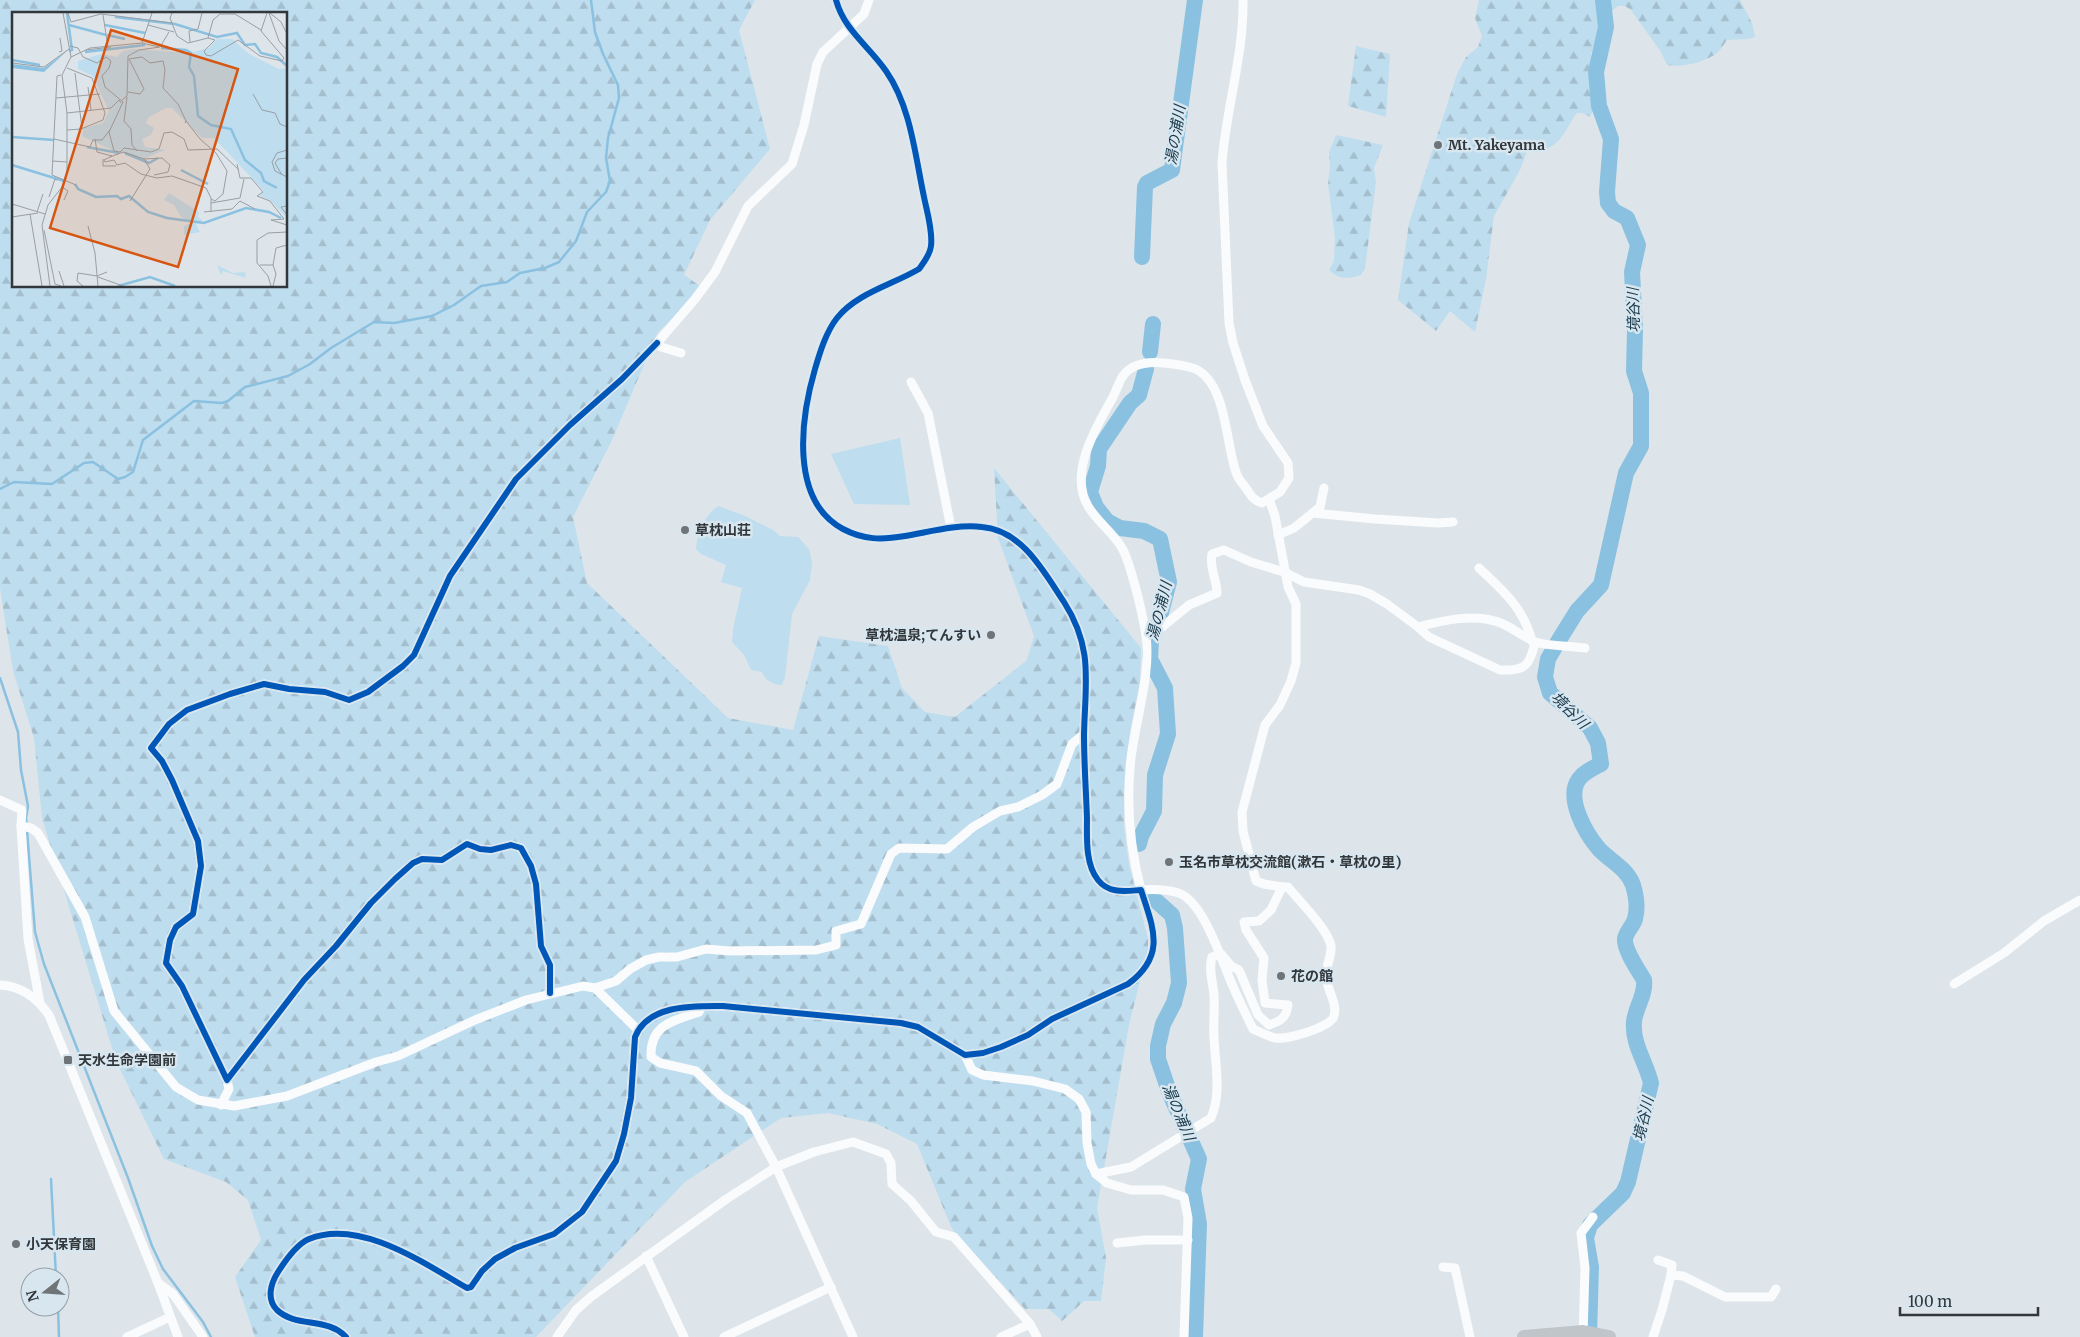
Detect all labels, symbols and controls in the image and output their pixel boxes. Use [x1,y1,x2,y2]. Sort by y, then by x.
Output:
inset map [12,12,288,288]
water label: 湯の浦川 [1161,102,1189,166]
place label: Mt. Yakeyama [1448,136,1545,154]
marker: Mt. Yakeyama [1432,139,1444,151]
water label: 境谷川 [1623,285,1643,333]
place label: 草枕山荘 [695,521,751,539]
marker: 草枕山荘 [679,524,691,536]
water label: 湯の浦川 [1143,578,1176,642]
place label: 草枕温泉;てんすい [865,626,981,644]
marker: 草枕温泉;てんすい [985,629,997,641]
water label: 境谷川 [1547,687,1594,734]
place label: 玉名市草枕交流館(漱石・草枕の里) [1179,853,1401,871]
marker: 玉名市草枕交流館(漱石・草枕の里) [1163,856,1175,868]
place label: 花の館 [1291,967,1333,985]
marker: 花の館 [1275,970,1287,982]
place label: 天水生命学園前 [78,1051,176,1069]
marker: 天水生命学園前 [62,1054,74,1066]
water label: 湯の浦川 [1159,1081,1200,1145]
water label: 境谷川 [1629,1093,1658,1143]
place label: 小天保育園 [26,1235,96,1253]
marker: 小天保育園 [10,1238,22,1250]
north arrow [20,1267,70,1317]
scale bar [1900,1284,2038,1316]
text: N [22,1288,43,1304]
text: 100 m [1908,1292,1952,1311]

